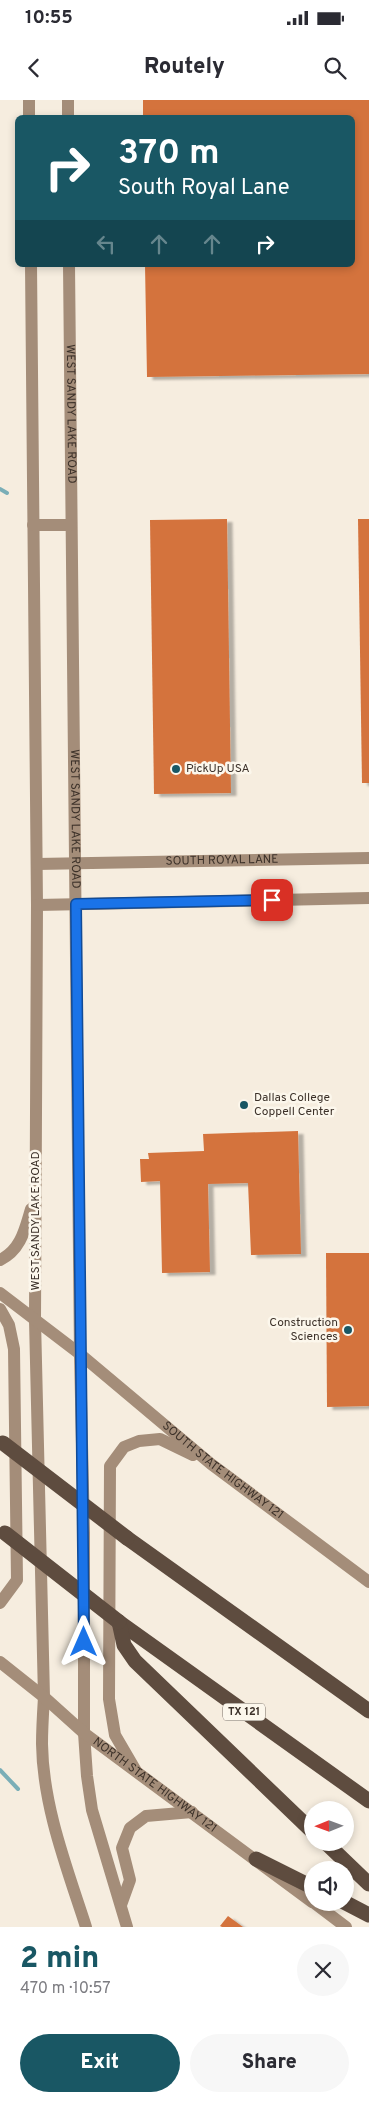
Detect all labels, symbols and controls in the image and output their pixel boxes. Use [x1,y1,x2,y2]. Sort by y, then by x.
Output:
text: 10:55 [25,6,73,30]
icon: back [20,54,48,82]
text: Routely [144,54,225,81]
icon: search [321,54,349,82]
text: 370 m [118,132,220,176]
icon: right [35,135,100,200]
text: South Royal Lane [118,175,290,202]
icon: left [92,230,120,258]
icon: ahead [145,230,173,258]
icon: ahead [198,230,226,258]
icon: right [251,230,279,258]
street label: WEST SANDY LAKE ROAD [62,344,79,484]
street label: WEST SANDY LAKE ROAD [66,749,83,889]
place label: PickUp USA [186,761,250,777]
marker: PickUp USA [170,763,182,775]
street label: SOUTH ROYAL LANE [165,852,279,870]
pin [251,879,293,921]
icon: arrive [258,886,286,914]
place label: Dallas College Coppell Center [254,1090,335,1120]
marker: Dallas College Coppell Center [238,1099,250,1111]
street label: WEST SANDY LAKE ROAD [28,1151,44,1291]
place label: Construction Sciences [269,1315,338,1345]
marker: Construction Sciences [342,1324,354,1336]
street label: SOUTH STATE HIGHWAY 121 [159,1418,287,1523]
position arrow [57,1615,109,1667]
road number: TX 121 [223,1704,265,1720]
street label: NORTH STATE HIGHWAY 121 [89,1734,220,1837]
north arrow [304,1801,354,1851]
map controls [304,1801,354,1911]
button: sound [304,1861,354,1911]
text: 2 min [20,1941,99,1978]
button: close [297,1944,349,1996]
text: 470 m · 10:57 [20,1979,111,1999]
button: Exit [20,2034,180,2092]
button: Share [190,2034,349,2092]

